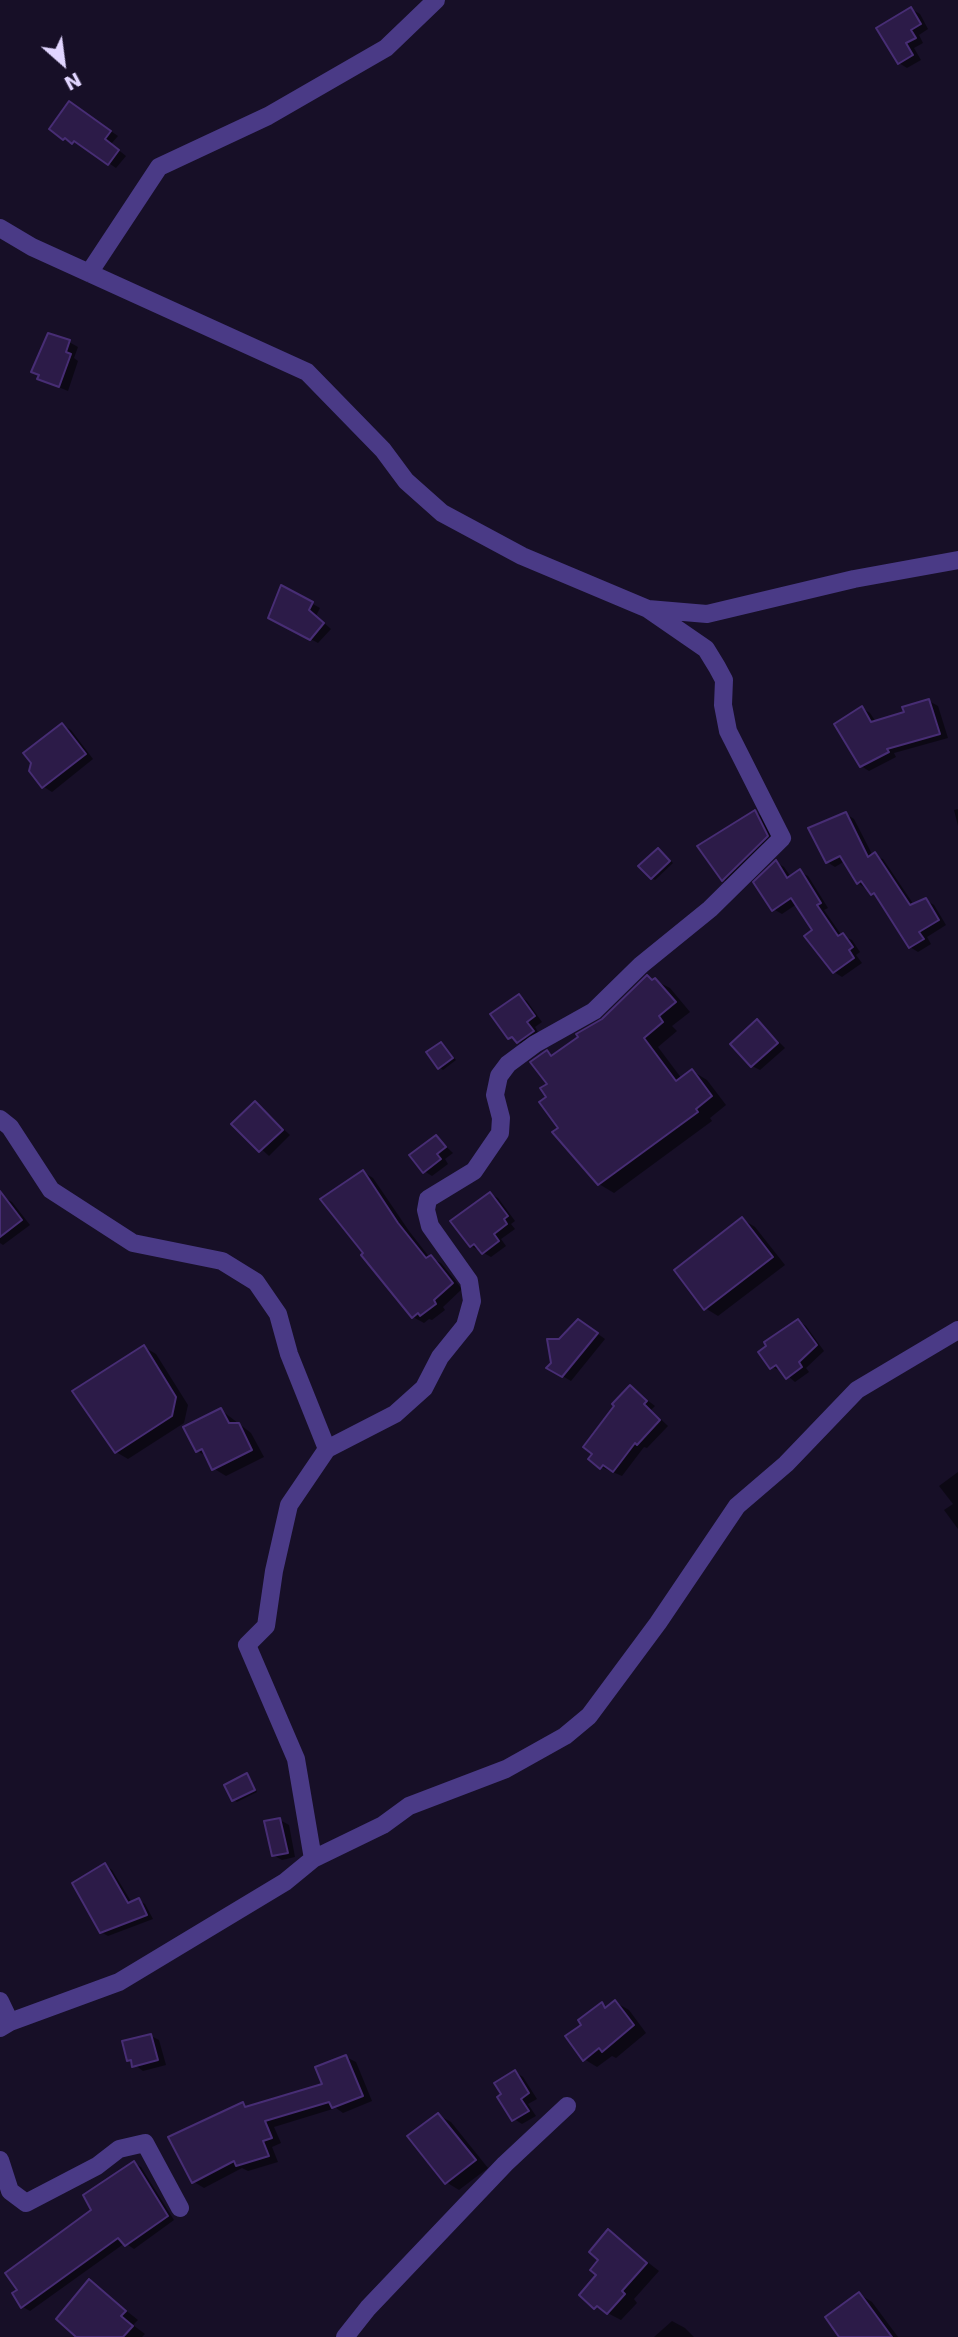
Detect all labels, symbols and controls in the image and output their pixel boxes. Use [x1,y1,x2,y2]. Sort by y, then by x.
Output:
north arrow [28,28,98,98]
text: N [61,68,85,95]

